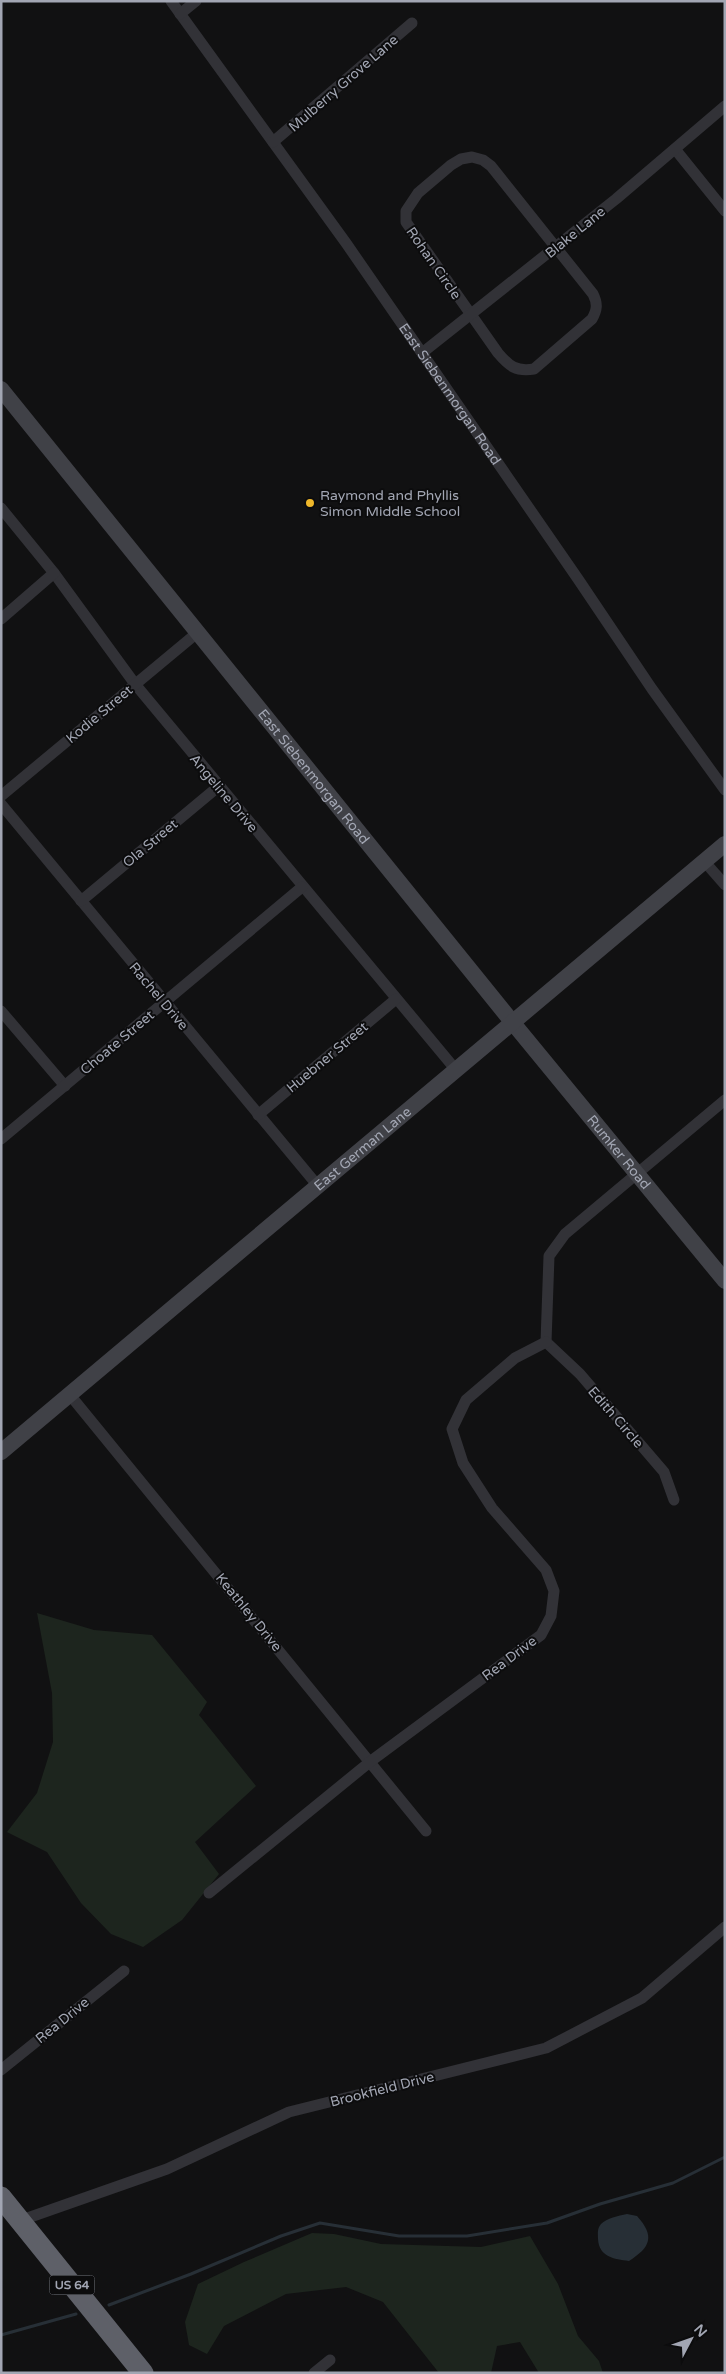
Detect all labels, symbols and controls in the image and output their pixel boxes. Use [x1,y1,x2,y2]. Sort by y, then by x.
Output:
street label: Mulberry Grove Lane [285,31,402,136]
street label: Blake Lane [542,203,609,262]
street label: Rohan Circle [402,224,465,303]
street label: East Siebenmorgan Road [395,320,505,468]
place label: Raymond and Phyllis Simon Middle School [320,487,460,520]
marker: Raymond and Phyllis Simon Middle School [304,497,316,509]
street label: Kodie Street [63,681,137,747]
street label: East Siebenmorgan Road [254,706,373,848]
street label: Angeline Drive [186,751,261,836]
street label: Ola Street [119,815,182,871]
street label: Rachel Drive [125,959,192,1034]
street label: Choate Street [77,1006,158,1078]
street label: Huebner Street [283,1018,372,1096]
street label: East German Lane [311,1103,415,1194]
street label: Rumker Road [583,1112,654,1193]
street label: Edith Circle [584,1383,647,1452]
street label: Keathley Drive [212,1570,285,1655]
street label: Rea Drive [479,1632,540,1684]
street label: Rea Drive [32,1994,93,2047]
street label: Brookfield Drive [328,2068,436,2111]
road number: US 64 [50,2276,94,2294]
north arrow [666,2314,716,2364]
text: N [690,2321,711,2341]

